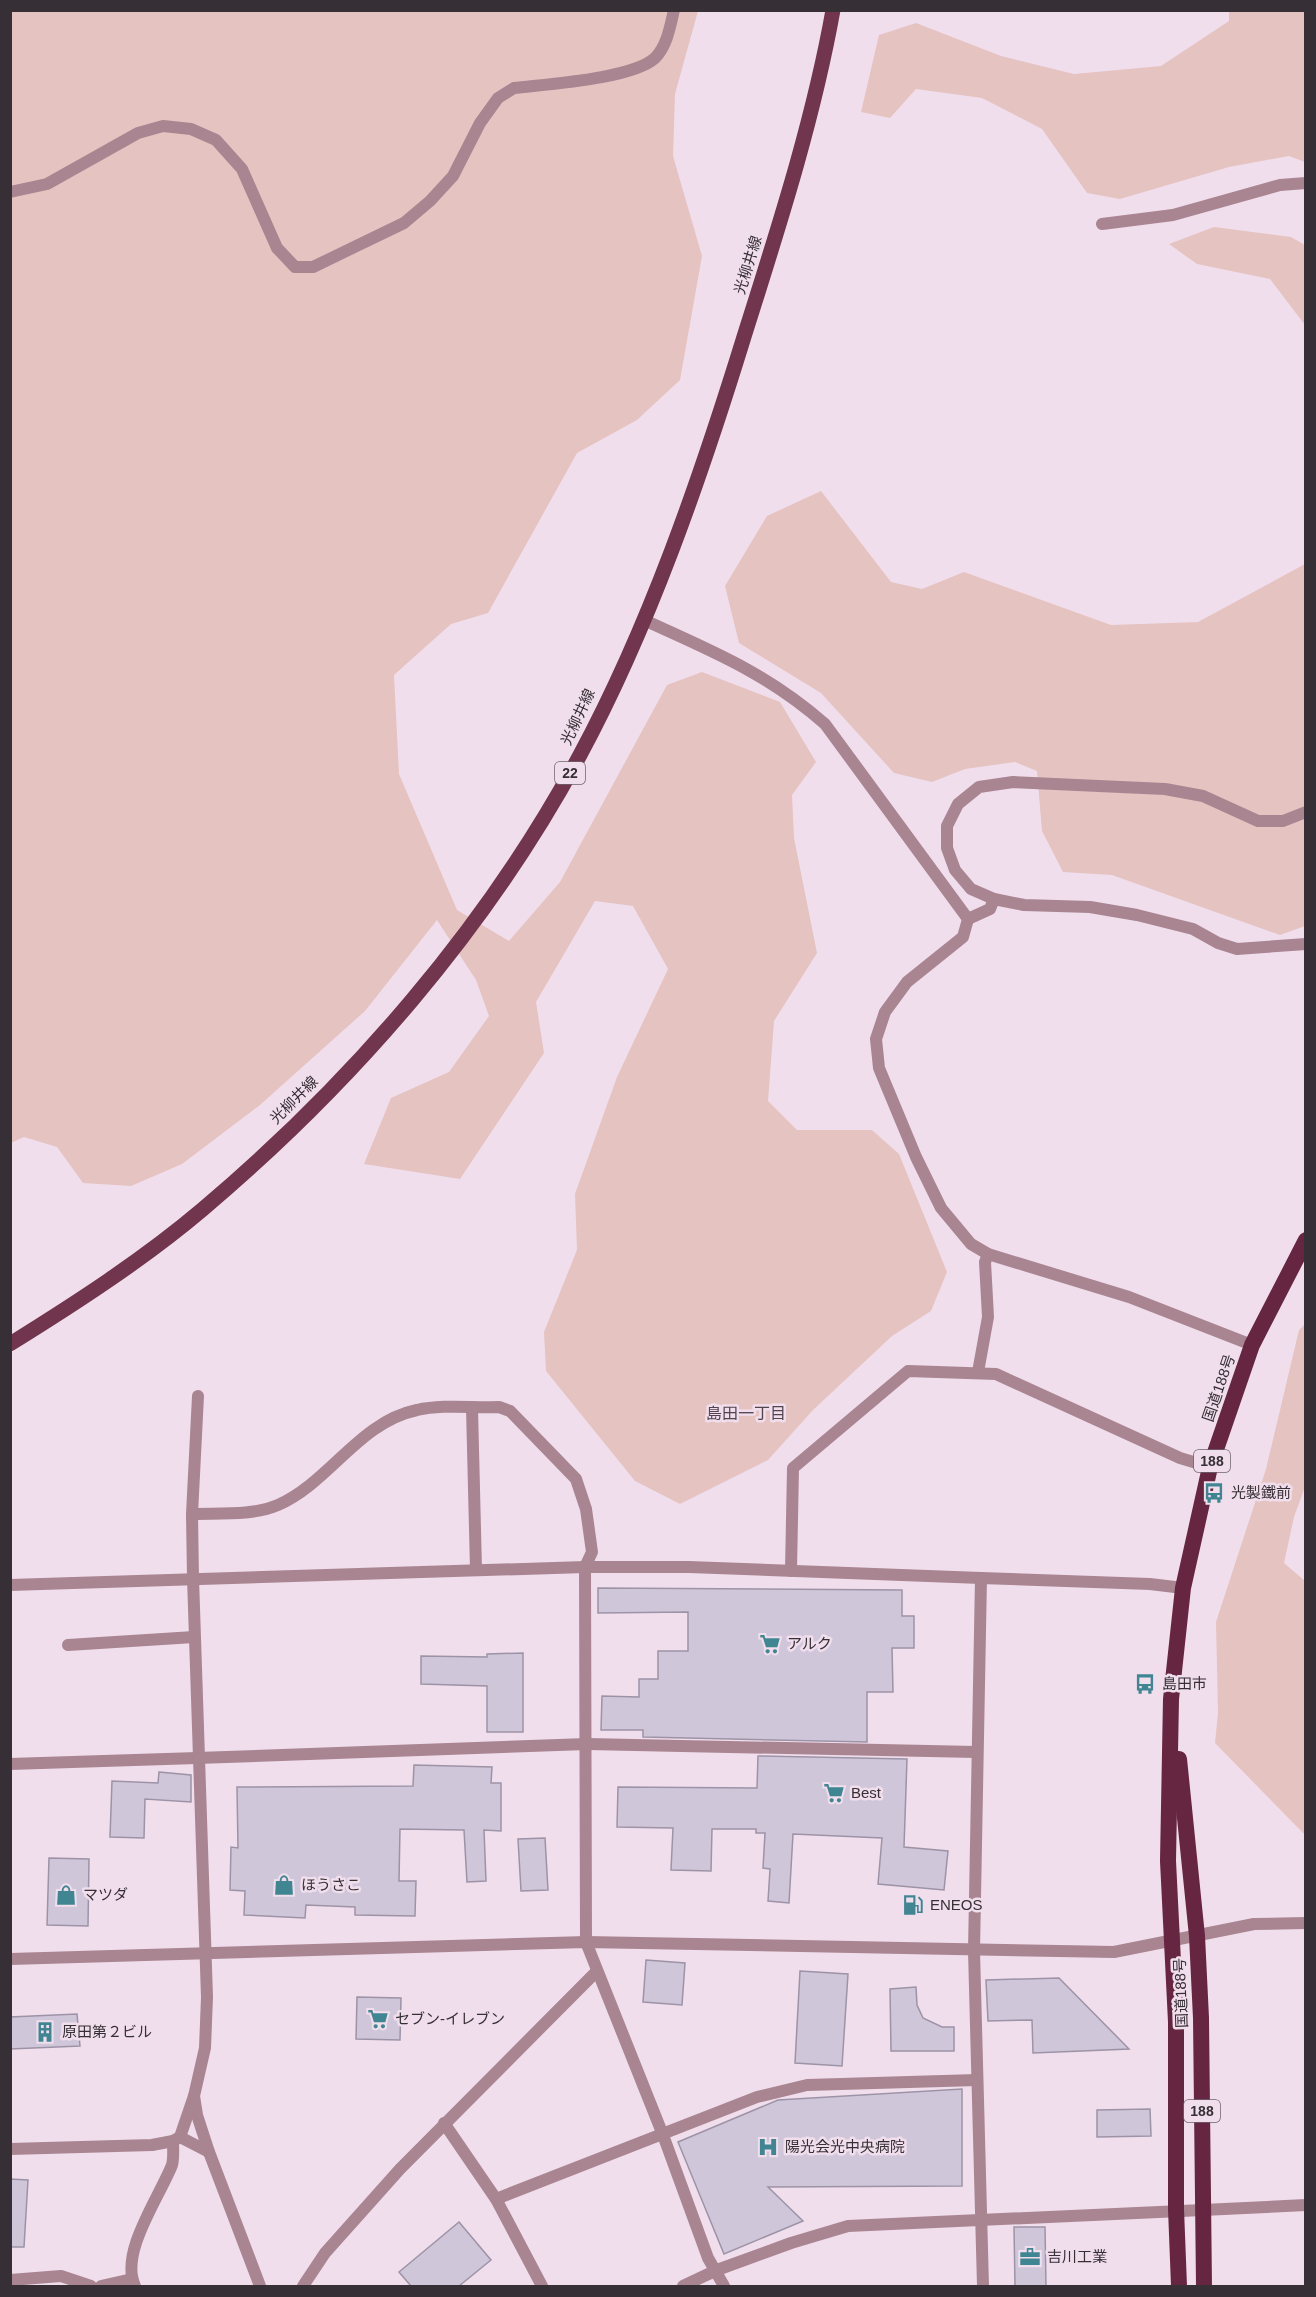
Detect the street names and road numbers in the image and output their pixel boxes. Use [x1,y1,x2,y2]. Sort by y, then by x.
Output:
street label: 光柳井線 [731,234,764,296]
street label: 光柳井線 [557,686,598,748]
road number: 22 [555,762,585,784]
street label: 光柳井線 [266,1072,321,1127]
street label: 国道188号 [1199,1352,1238,1424]
road number: 188 [1194,1450,1230,1472]
street label: 国道188号 [1171,1958,1190,2028]
road number: 188 [1184,2100,1220,2122]

